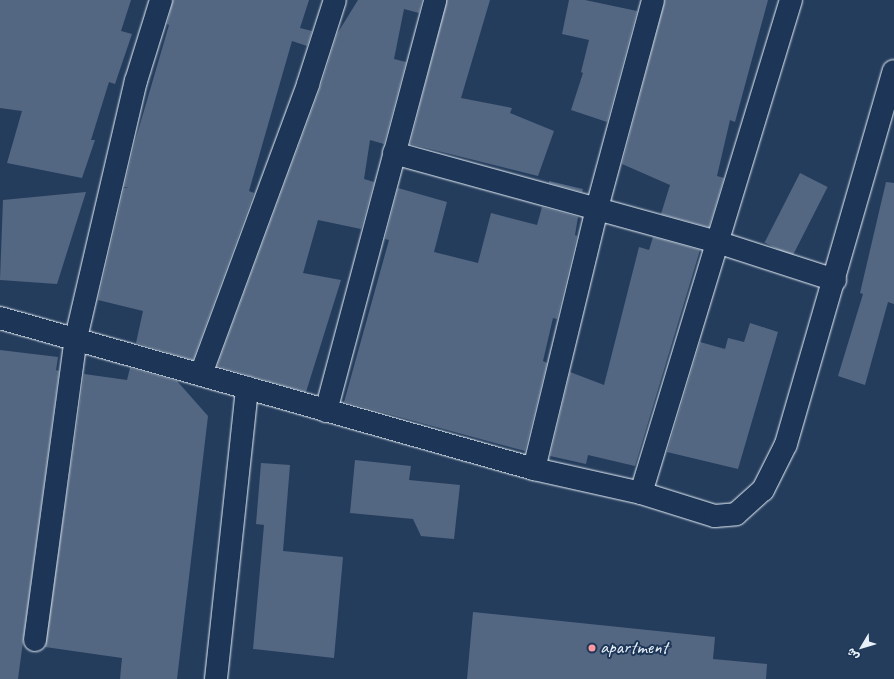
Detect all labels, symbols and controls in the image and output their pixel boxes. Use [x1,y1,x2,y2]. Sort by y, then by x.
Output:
north arrow [842,627,882,667]
place label: apartment [600,637,668,659]
marker: apartment [587,643,597,653]
text: ش [843,645,862,663]

